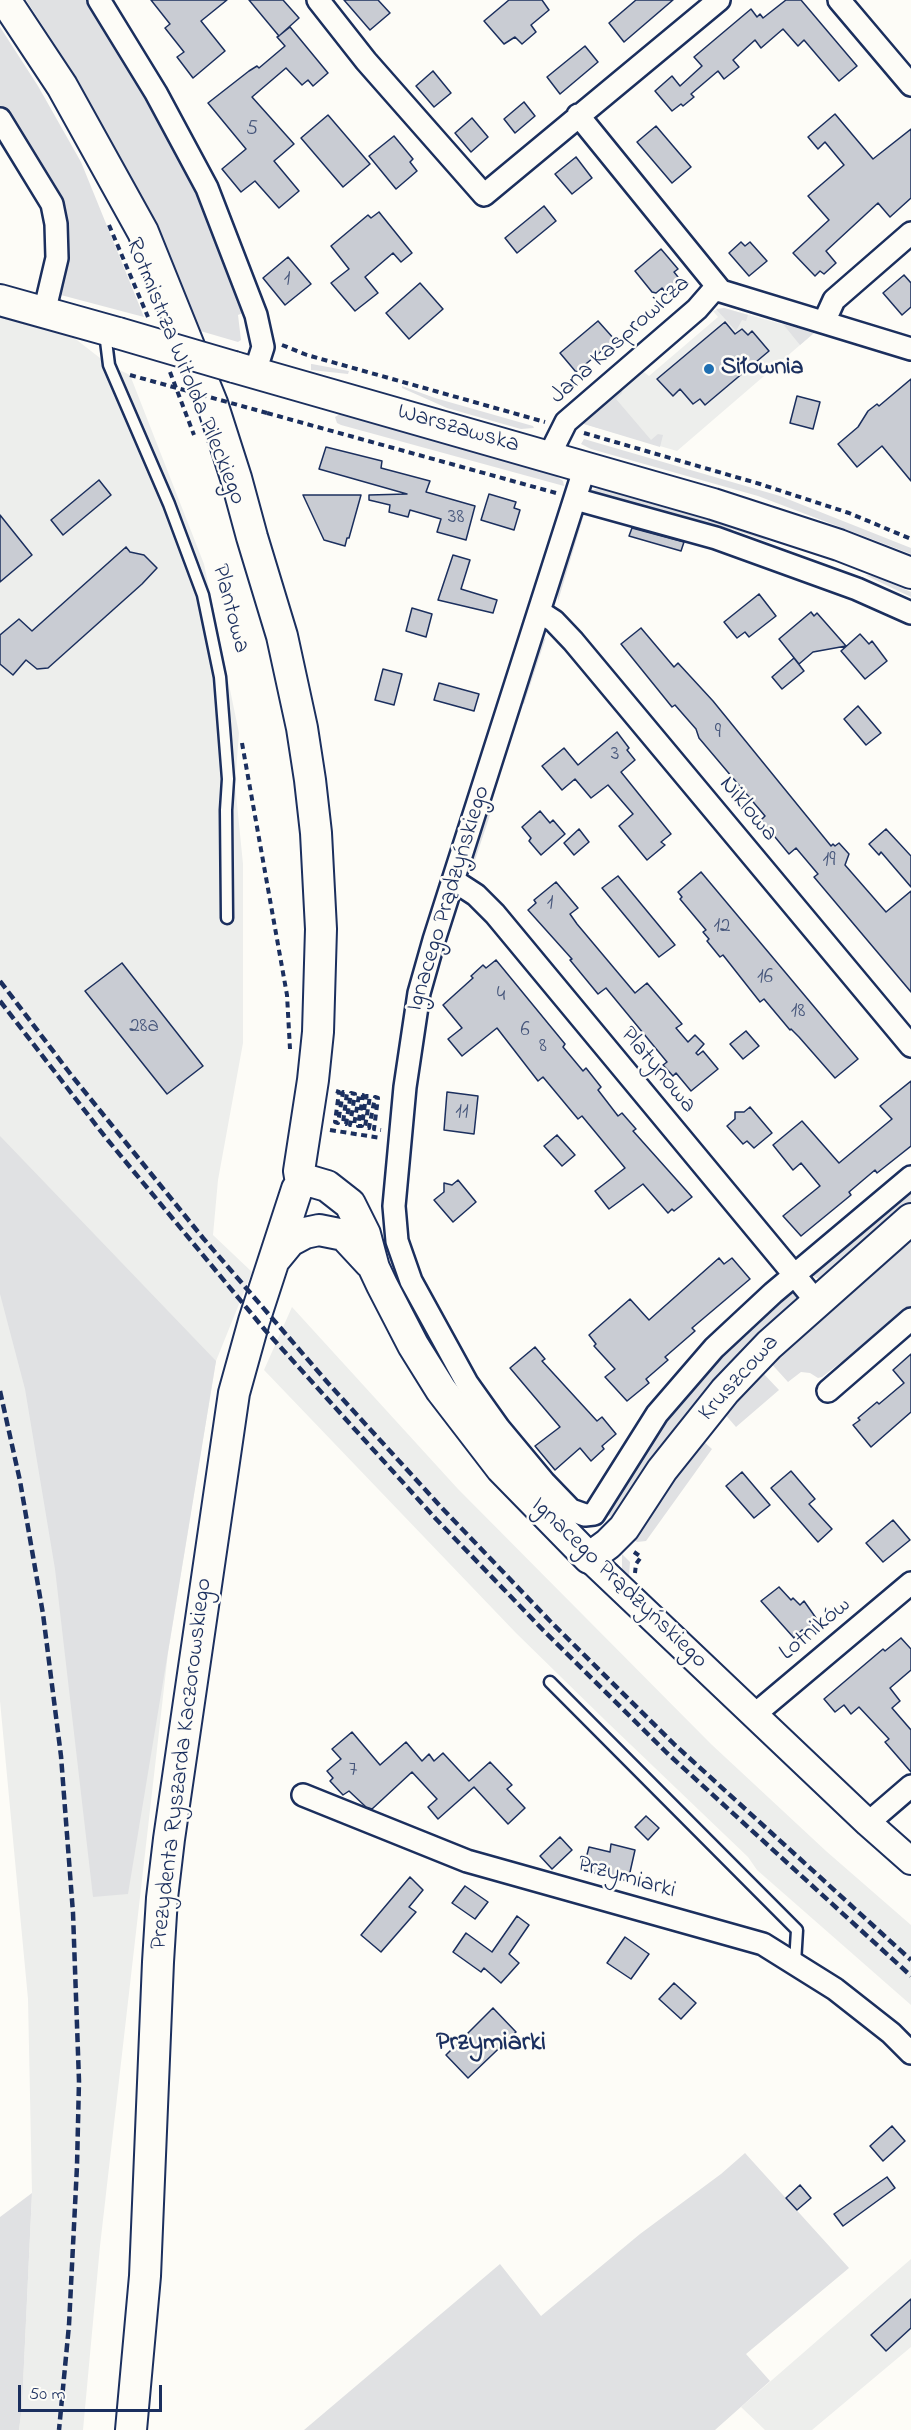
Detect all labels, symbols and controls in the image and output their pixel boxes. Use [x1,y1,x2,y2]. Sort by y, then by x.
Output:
house number: 5 [246,118,258,144]
street label: Rotmistrza Witolda Pileckiego [117,234,251,510]
house number: 1 [284,268,290,294]
street label: Jana Kasprowicza [545,270,697,412]
place label: Siłownia [721,355,804,383]
marker: Siłownia [702,362,716,376]
street label: Warszawska [394,399,522,461]
house number: 38 [448,506,464,532]
street label: Plantowa [203,562,255,656]
house number: 9 [715,721,721,747]
house number: 3 [611,743,619,769]
street label: Niklowa [711,772,783,848]
street label: Ignacego Prądzyńskiego [402,783,498,1015]
house number: 19 [823,849,835,875]
house number: 1 [547,892,553,918]
house number: 12 [713,915,731,941]
house number: 16 [757,966,773,992]
house number: 4 [497,984,505,1010]
house number: 18 [791,1000,805,1026]
house number: 28a [129,1015,159,1041]
house number: 6 [520,1019,530,1045]
street label: Platynowa [613,1022,701,1120]
house number: 8 [539,1035,547,1061]
house number: 11 [455,1101,469,1127]
street label: Kruszcowa [694,1330,786,1428]
street label: Ignacego Prądzyńskiego [524,1492,712,1676]
street label: Prezydenta Ryszarda Kaczorowskiego [146,1577,220,1951]
street label: Lotników [774,1592,858,1668]
house number: 7 [349,1759,357,1785]
street label: Przymiarki [573,1851,679,1907]
district label: Przymiarki [436,2029,546,2061]
scale bar [21,2373,165,2411]
text: 50 m [29,2382,66,2408]

